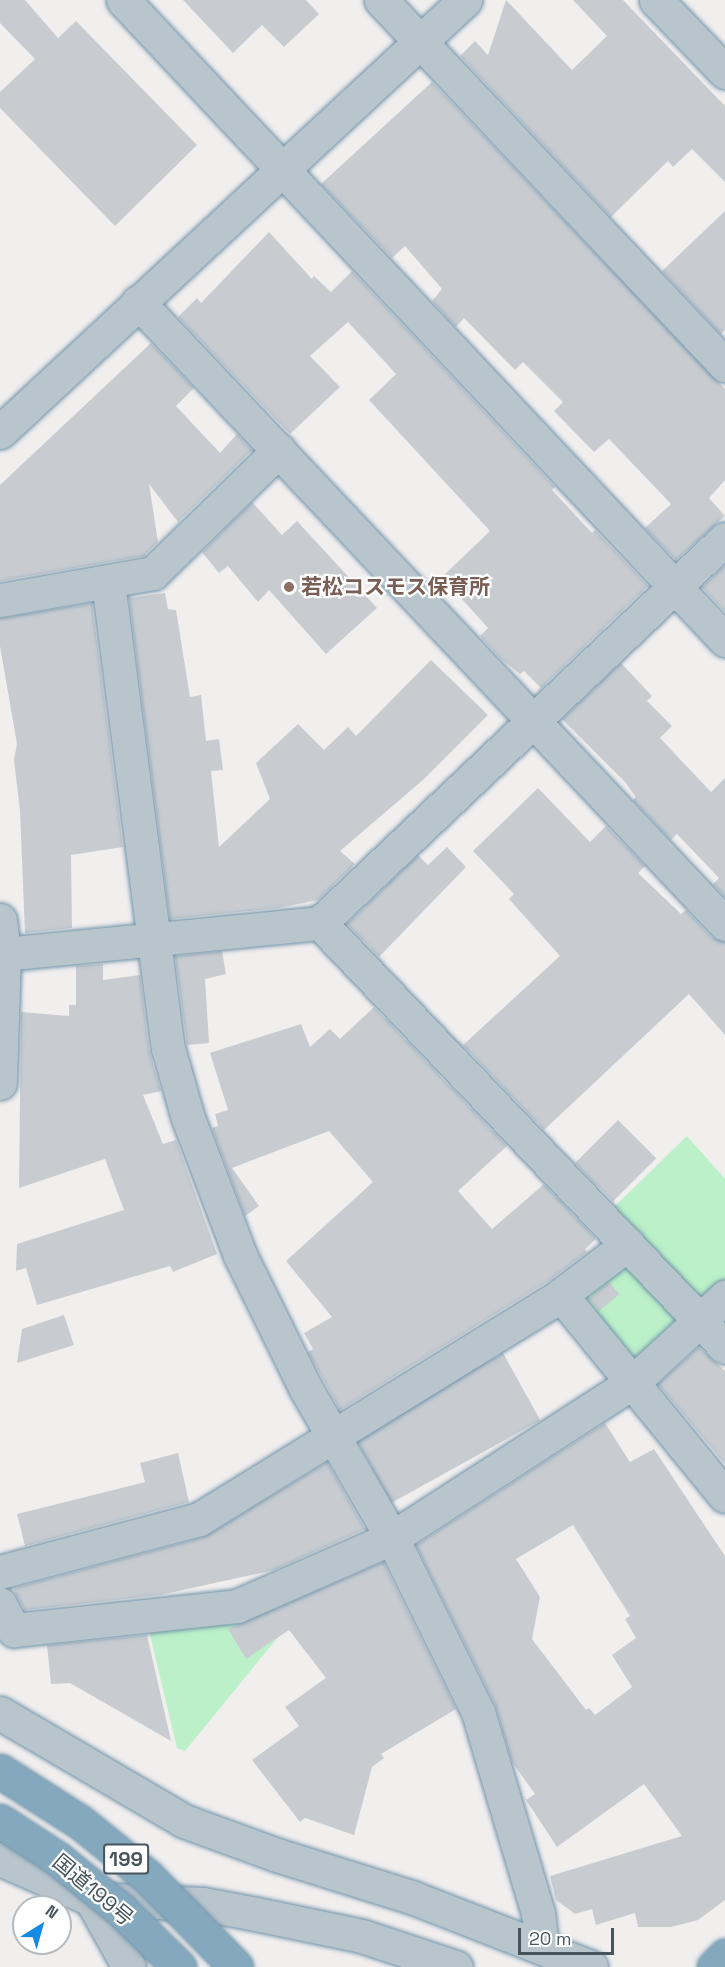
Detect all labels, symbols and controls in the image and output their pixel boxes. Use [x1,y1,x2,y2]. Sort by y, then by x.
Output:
place label: 若松コスモス保育所 [301,574,490,600]
marker: 若松コスモス保育所 [282,580,296,594]
road number: 199 [102,1842,150,1876]
street label: 国道199号 [48,1849,138,1931]
north arrow [12,1895,72,1955]
text: N [41,1900,63,1923]
scale bar [521,1916,617,1954]
text: 20 m [529,1927,572,1950]

